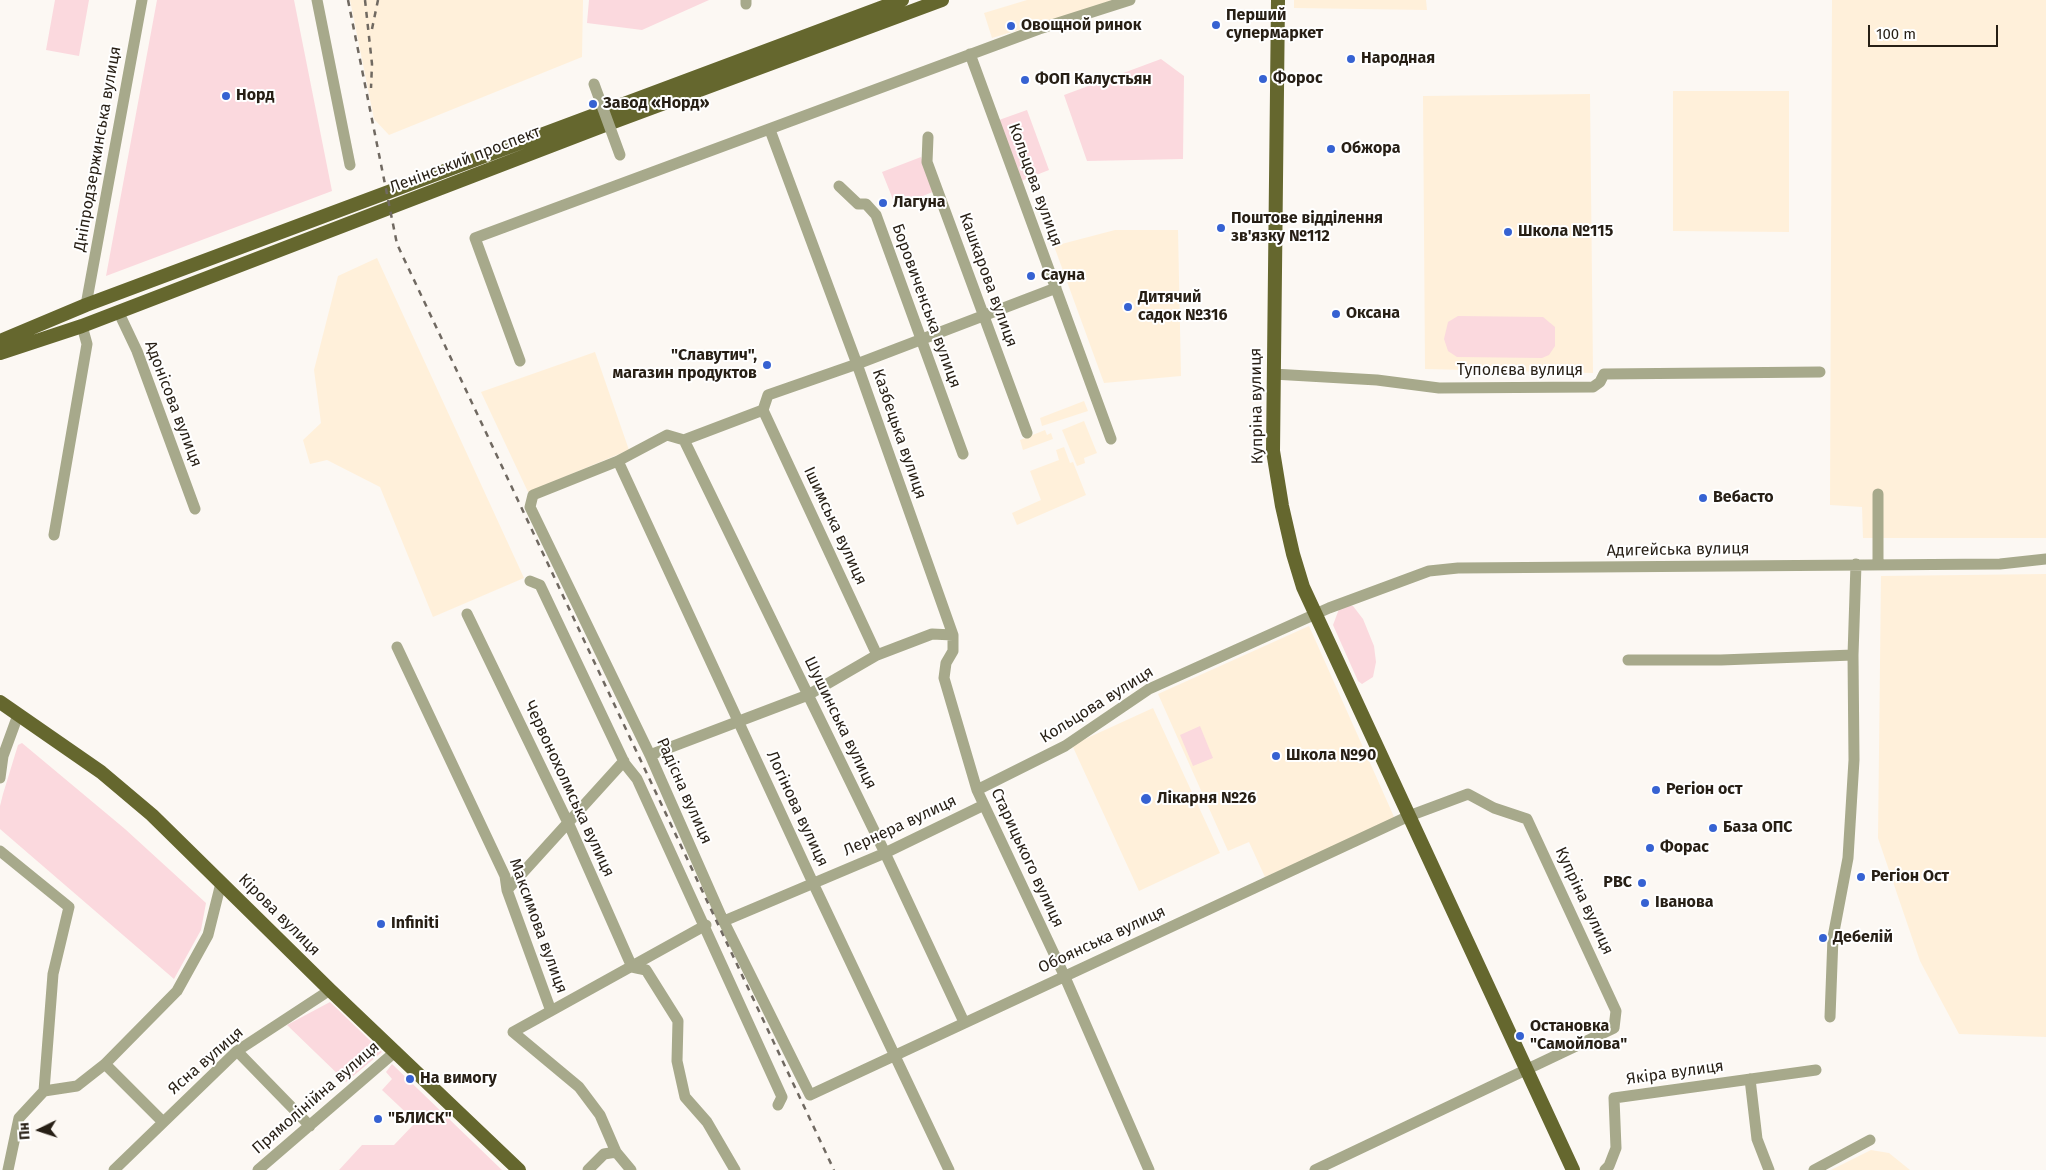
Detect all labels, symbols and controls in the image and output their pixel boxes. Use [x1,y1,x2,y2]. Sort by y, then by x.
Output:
place label: Перший супермаркет [1226,6,1323,44]
scale bar [1871,15,2001,47]
place label: Овощной ринок [1021,16,1141,36]
marker: Перший супермаркет [1210,19,1222,31]
marker: Овощной ринок [1005,20,1017,32]
text: 100 m [1876,25,1916,43]
street label: Дніпродзержинська вулиця [71,45,125,253]
place label: Народная [1361,49,1435,69]
marker: Народная [1345,53,1357,65]
place label: Форос [1273,69,1323,89]
place label: ФОП Калустьян [1035,70,1152,90]
marker: Форос [1257,73,1269,85]
marker: ФОП Калустьян [1019,74,1031,86]
place label: Норд [236,86,274,106]
marker: Норд [220,90,232,102]
place label: Завод «Норд» [603,94,709,114]
marker: Завод «Норд» [587,98,599,110]
street label: Кольцова вулиця [1004,121,1066,249]
street label: Ленінський проспект [387,122,543,198]
place label: Обжора [1341,139,1400,159]
marker: Обжора [1325,143,1337,155]
place label: Лагуна [893,193,946,213]
marker: Лагуна [877,197,889,209]
place label: Поштове відділення зв'язку №112 [1231,209,1383,247]
street label: Кашкарова вулиця [955,210,1021,350]
street label: Боровиченська вулиця [887,221,965,391]
marker: Поштове відділення зв'язку №112 [1215,222,1227,234]
place label: Школа №115 [1518,222,1613,242]
marker: Школа №115 [1502,226,1514,238]
place label: Сауна [1041,266,1085,286]
marker: Сауна [1025,270,1037,282]
place label: Дитячий садок №316 [1138,288,1228,326]
marker: Дитячий садок №316 [1122,301,1134,313]
place label: Оксана [1346,304,1400,324]
marker: Оксана [1330,308,1342,320]
street label: Адонісова вулиця [140,338,206,470]
place label: "Славутич", магазин продуктов [612,346,757,384]
street label: Купріна вулиця [1246,348,1268,464]
marker: "Славутич", магазин продуктов [761,359,773,371]
street label: Туполєва вулиця [1457,361,1583,381]
street label: Казбецька вулиця [868,367,930,501]
street label: Ішимська вулиця [799,464,871,588]
place label: Вебасто [1713,488,1774,508]
marker: Вебасто [1697,492,1709,504]
street label: Адигейська вулиця [1606,539,1750,561]
street label: Шушинська вулиця [800,654,880,792]
street label: Кольцова вулиця [1037,662,1157,748]
street label: Червонохолмська вулиця [520,698,618,880]
street label: Радісна вулиця [652,735,716,847]
place label: Школа №90 [1286,746,1376,766]
street label: Логінова вулиця [762,748,832,870]
marker: Школа №90 [1270,750,1282,762]
place label: Регіон ост [1666,780,1742,800]
marker: Регіон ост [1650,784,1662,796]
street label: Старицького вулиця [986,785,1068,931]
place label: Лікарня №26 [1157,789,1256,809]
street label: Лернера вулиця [840,791,960,861]
marker: Лікарня №26 [1139,792,1153,806]
place label: База ОПС [1723,818,1793,838]
marker: База ОПС [1707,822,1719,834]
place label: Форас [1660,838,1709,858]
marker: Форас [1644,842,1656,854]
street label: Купріна вулиця [1551,844,1617,958]
street label: Максимова вулиця [505,856,571,996]
place label: Регіон Ост [1871,867,1949,887]
street label: Кірова вулиця [234,870,324,960]
marker: Регіон Ост [1855,871,1867,883]
place label: РВС [1603,873,1632,893]
marker: РВС [1636,877,1648,889]
place label: Іванова [1655,893,1713,913]
marker: Іванова [1639,897,1651,909]
street label: Обоянська вулиця [1035,902,1169,978]
place label: Infiniti [391,914,439,934]
marker: Infiniti [375,918,387,930]
place label: Дебелій [1833,928,1893,948]
marker: Дебелій [1817,932,1829,944]
place label: Остановка "Самойлова" [1530,1017,1627,1055]
street label: Ясна вулиця [165,1023,247,1099]
marker: Остановка "Самойлова" [1514,1030,1526,1042]
street label: Прямолінійна вулиця [249,1038,383,1158]
street label: Якіра вулиця [1625,1057,1725,1089]
place label: На вимогу [420,1069,497,1089]
marker: На вимогу [404,1073,416,1085]
north arrow [15,1105,65,1155]
place label: "БЛИСК" [388,1109,452,1129]
marker: "БЛИСК" [372,1113,384,1125]
text: Пн [15,1122,34,1140]

